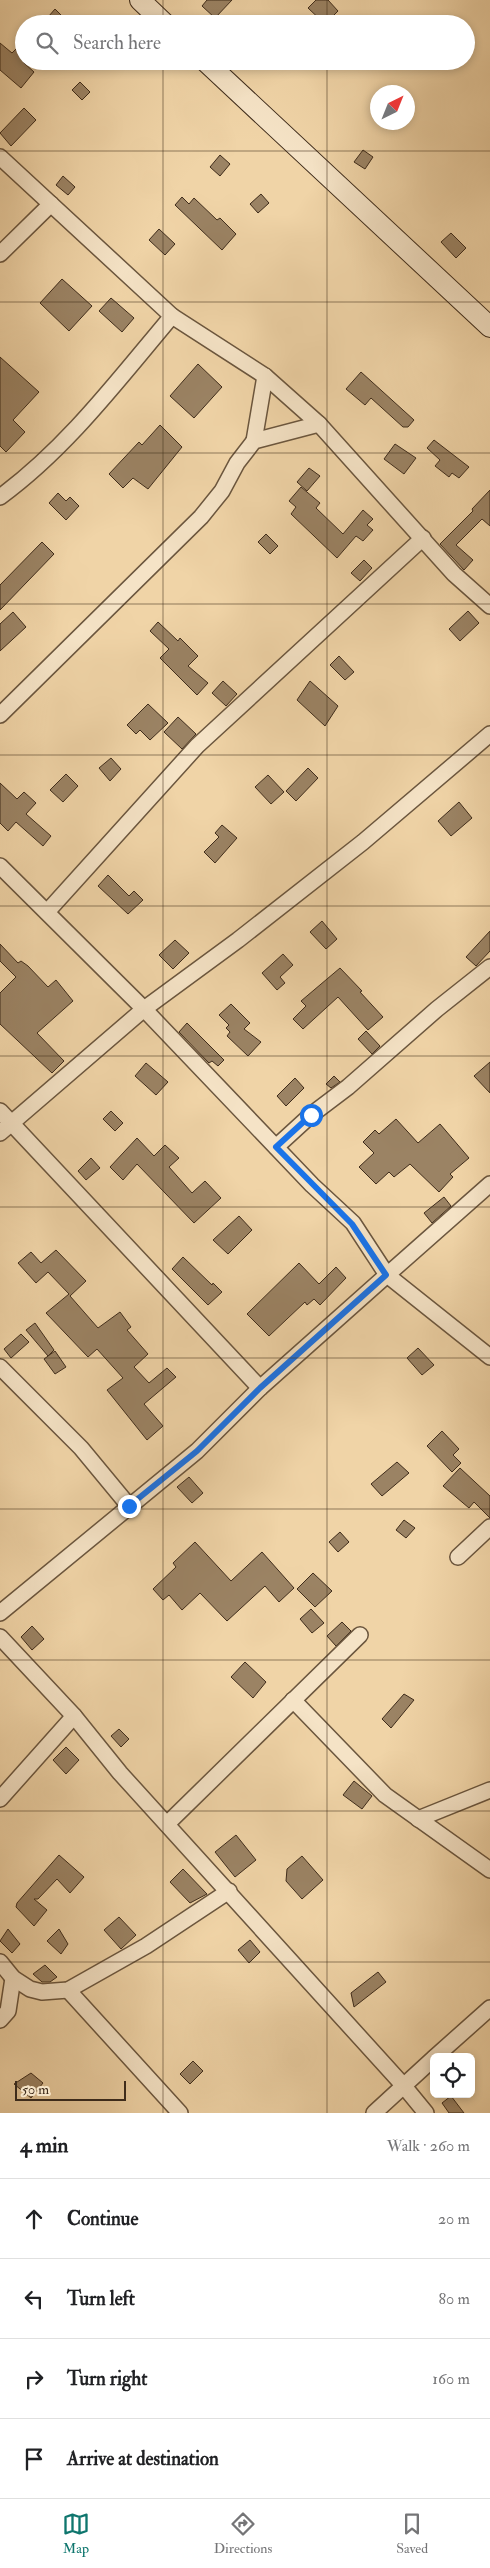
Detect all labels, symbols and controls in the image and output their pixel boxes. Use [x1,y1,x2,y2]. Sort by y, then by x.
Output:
search box [15,15,475,70]
icon: search [33,29,61,57]
text: Search here [73,31,161,55]
north arrow [370,85,415,130]
route start [300,1104,323,1127]
route end [118,1495,141,1518]
map controls [430,2053,475,2098]
button: locate [430,2053,475,2098]
scale bar [15,2078,126,2101]
text: 50 m [22,2081,49,2098]
text: 4 min [20,2132,68,2159]
text: Walk · 260 m [387,2136,470,2156]
icon: ahead [20,2205,48,2233]
text: Continue [67,2207,138,2231]
text: 20 m [438,2209,470,2229]
icon: left [20,2285,48,2313]
text: Turn left [67,2287,135,2311]
text: 80 m [439,2289,470,2309]
icon: right [20,2365,48,2393]
text: Turn right [67,2367,147,2391]
text: 160 m [432,2369,470,2389]
icon: arrive [20,2445,48,2473]
text: Arrive at destination [67,2447,219,2471]
tab: Map [62,2510,90,2557]
tab: Directions [214,2510,272,2557]
tab: Saved [396,2510,428,2557]

